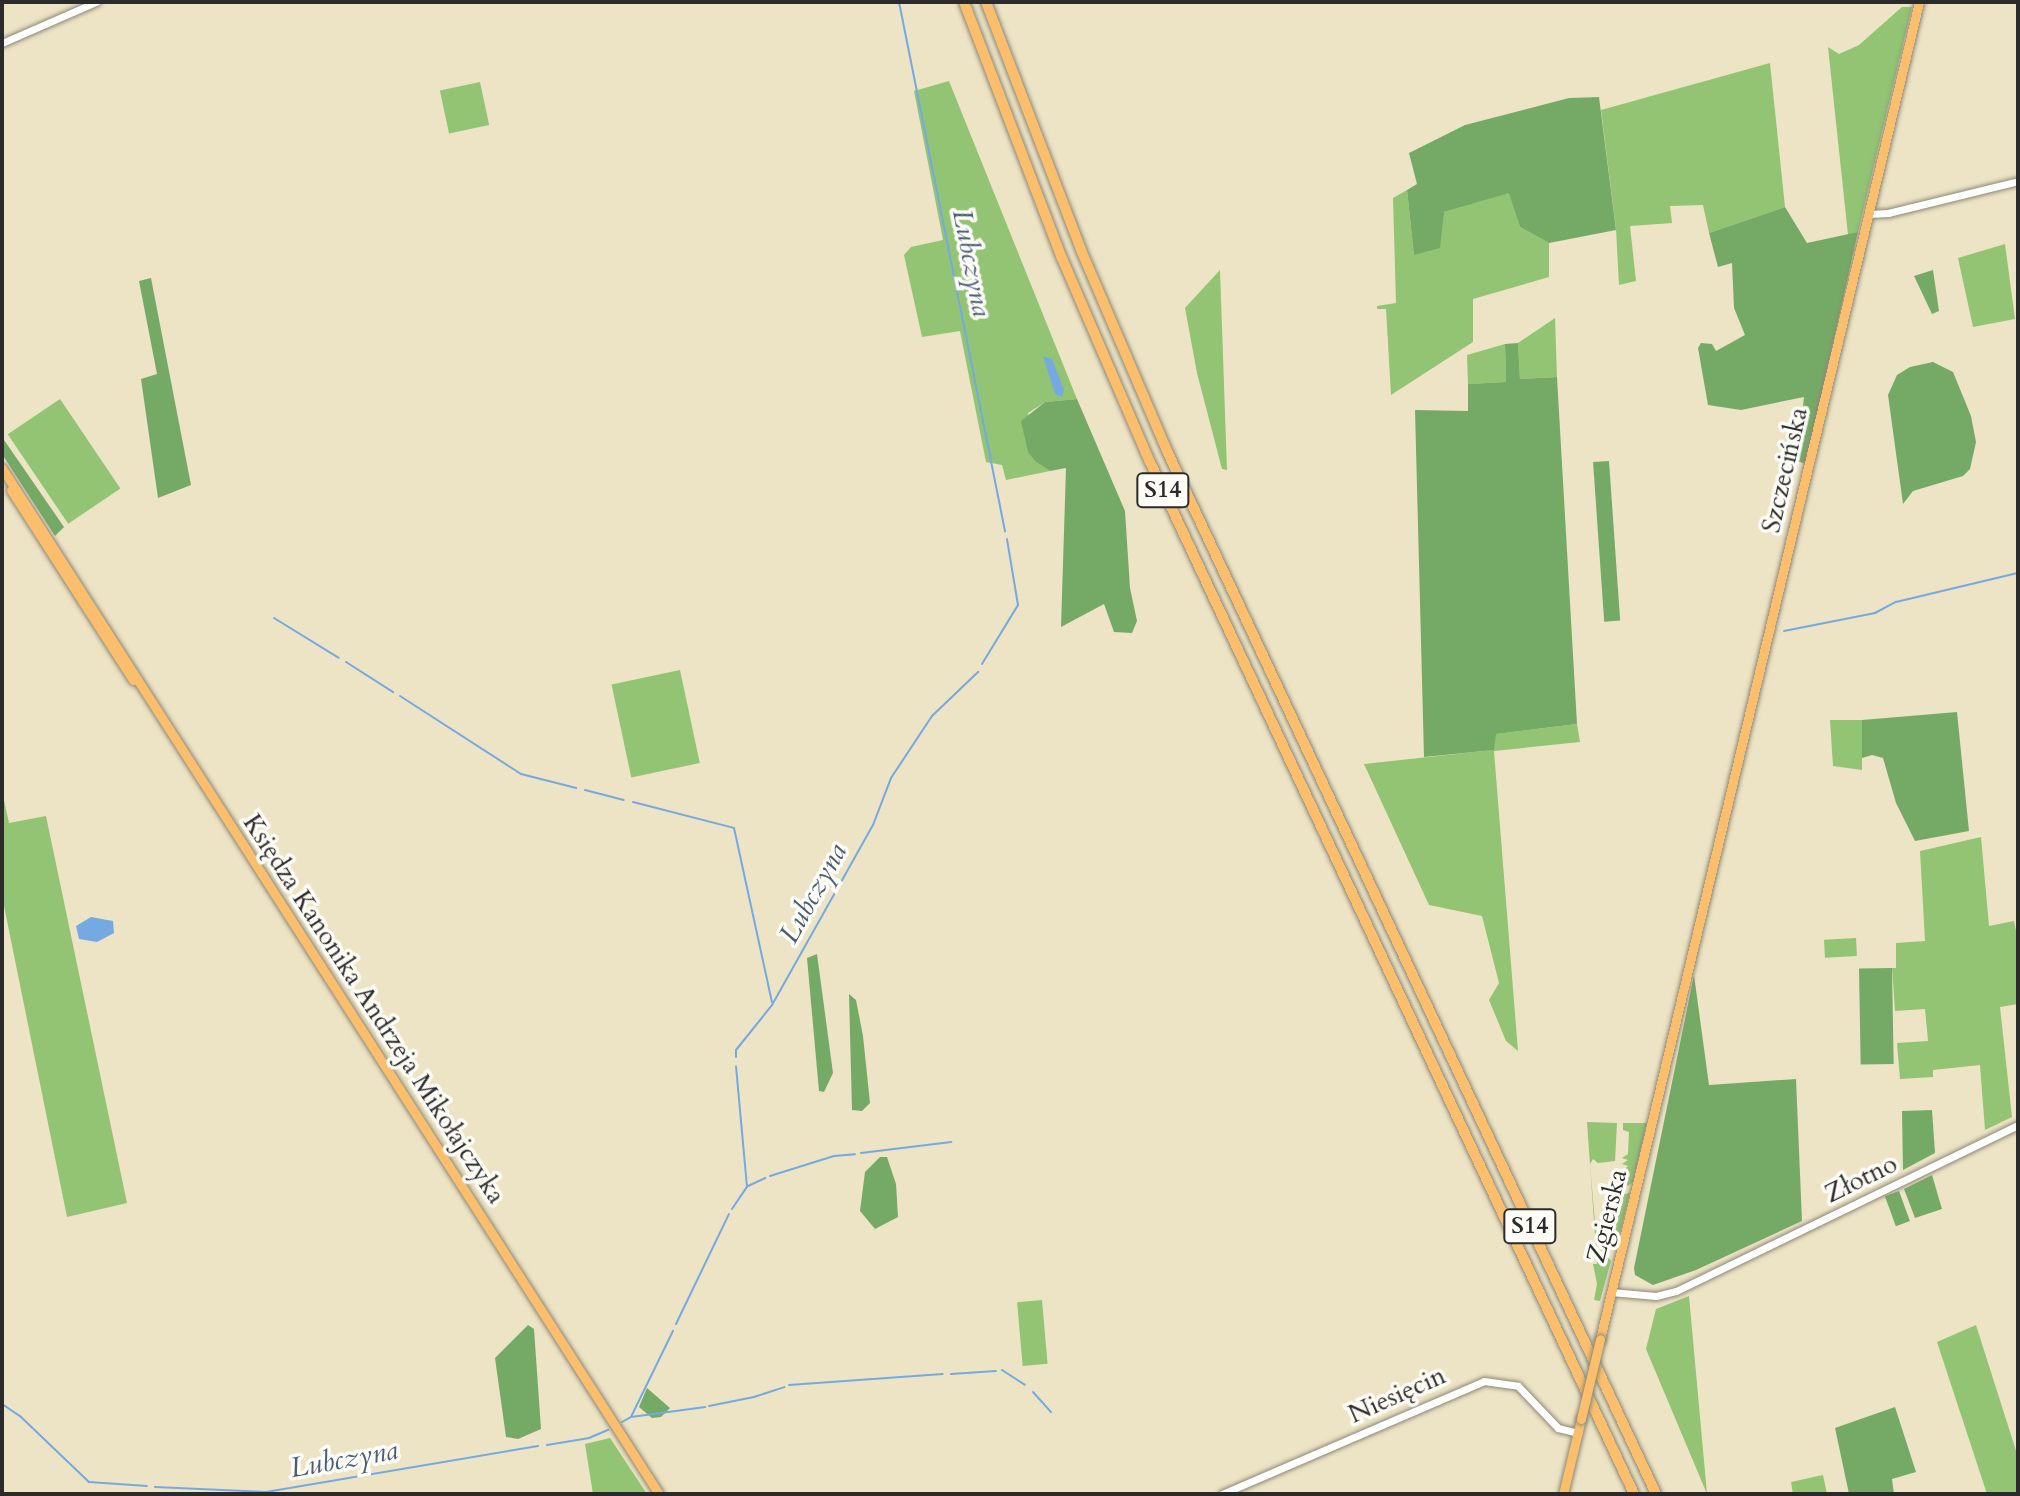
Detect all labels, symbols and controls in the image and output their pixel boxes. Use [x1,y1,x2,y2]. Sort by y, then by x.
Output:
water label: Lubczyna [945,206,999,320]
street label: Szczecińska [1755,404,1815,536]
road number: S14 [1135,470,1191,510]
street label: Księdza Kanonika Andrzeja Mikołajczyka [236,808,512,1210]
water label: Lubczyna [772,837,854,949]
street label: Złotno [1820,1148,1902,1210]
street label: Zgierska [1580,1166,1634,1266]
road number: S14 [1502,1206,1558,1246]
street label: Niesięcin [1344,1360,1450,1430]
water label: Lubczyna [287,1433,401,1485]

